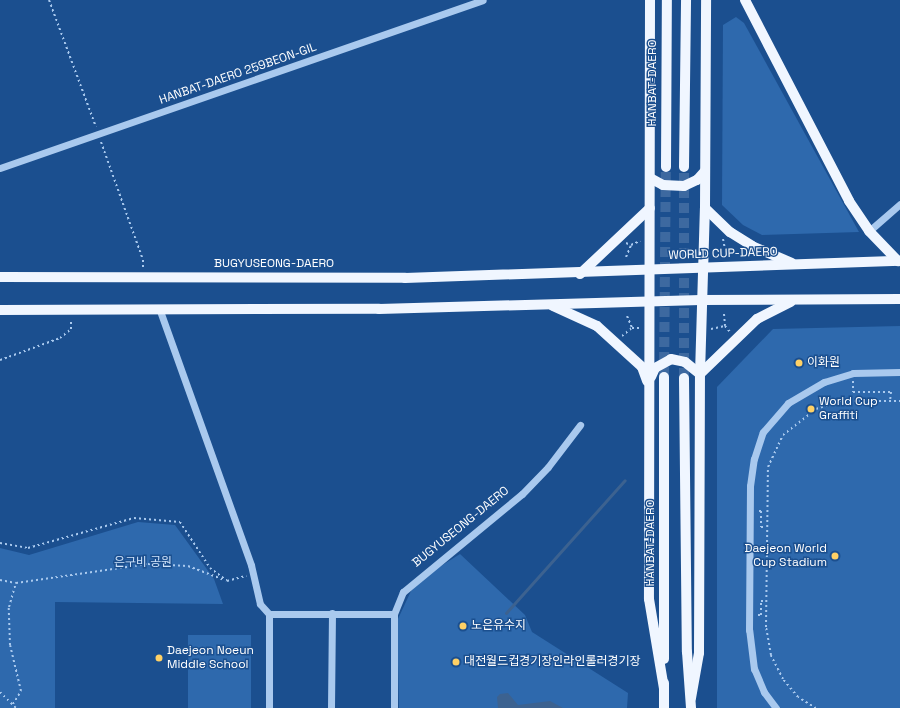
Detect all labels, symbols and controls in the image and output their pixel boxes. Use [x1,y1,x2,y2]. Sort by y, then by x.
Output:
street label: HANBAT-DAERO [646,39,660,127]
street label: HANBAT-DAERO 259BEON-GIL [157,40,319,108]
street label: WORLD CUP-DAERO [668,245,778,263]
street label: BUGYUSEONG-DAERO [214,257,334,271]
place label: 이화원 [807,356,840,370]
marker: 이화원 [794,358,804,368]
place label: World Cup Graffiti [819,395,878,423]
marker: World Cup Graffiti [806,404,816,414]
street label: BUGYUSEONG-DAERO [410,484,512,570]
street label: HANBAT-DAERO [644,499,658,587]
place label: Daejeon World Cup Stadium [744,542,827,570]
marker: Daejeon World Cup Stadium [830,551,840,561]
park label: 은구비 공원 [114,556,172,570]
place label: 노은유수지 [471,619,526,633]
marker: 노은유수지 [458,621,468,631]
place label: Daejeon Noeun Middle School [167,644,254,672]
marker: Daejeon Noeun Middle School [154,653,164,663]
place label: 대전월드컵경기장인라인롤러경기장 [464,655,641,669]
marker: 대전월드컵경기장인라인롤러경기장 [451,657,461,667]

